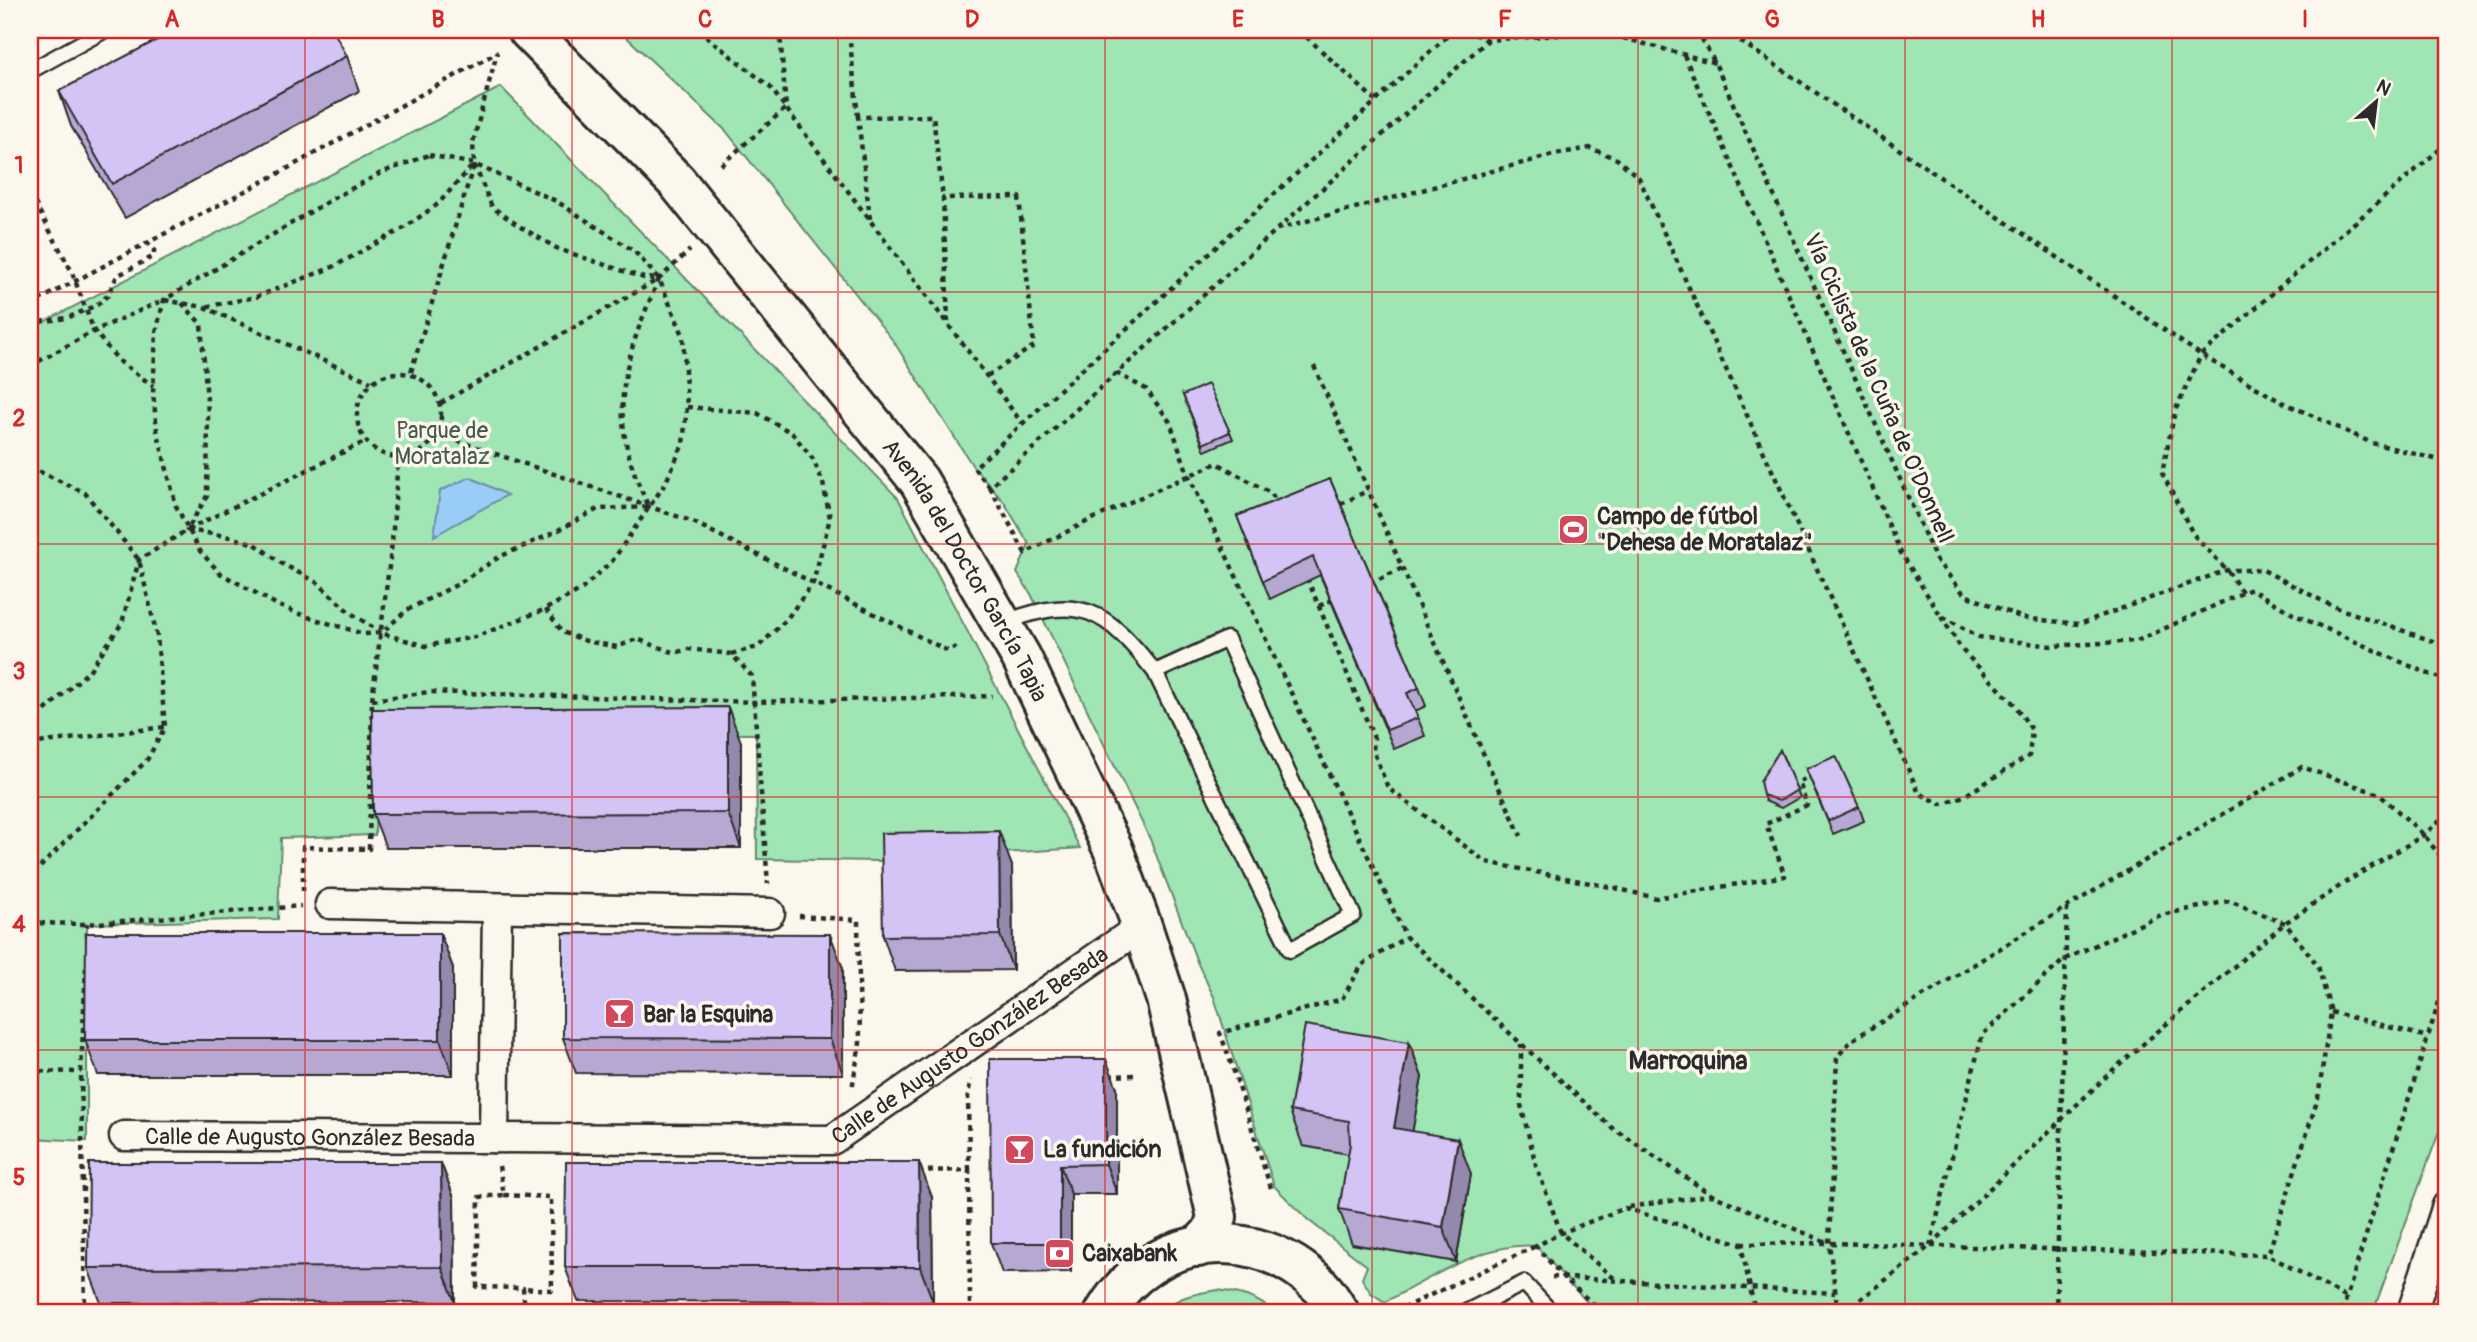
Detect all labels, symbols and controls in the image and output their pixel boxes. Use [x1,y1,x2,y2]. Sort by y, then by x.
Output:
text: A [165,5,180,34]
text: B [431,5,445,34]
text: C [698,5,712,34]
text: D [965,5,979,34]
text: E [1232,5,1244,34]
text: F [1498,5,1512,34]
text: G [1764,5,1780,34]
text: H [2031,5,2045,34]
text: I [2302,5,2308,34]
north arrow [2340,66,2410,136]
text: N [2372,74,2395,102]
text: 1 [15,151,24,180]
street label: Vía Ciclista de la Cuña de O'Donnell [1797,229,1961,547]
text: 2 [13,404,26,433]
park label: Parque de Moratalaz [394,416,490,471]
street label: Avenida del Doctor García Tapia [876,433,1055,706]
place label: Campo de fútbol "Dehesa de Moratalaz" [1597,502,1813,557]
sports icon: Campo de fútbol "Dehesa de Moratalaz" [1557,512,1591,546]
text: 3 [13,657,25,686]
text: 4 [12,910,26,939]
street label: Calle de Augusto González Besada [825,939,1113,1151]
bar icon: Bar la Esquina [603,997,637,1031]
place label: Bar la Esquina [643,1000,774,1029]
district label: Marroquina [1628,1045,1748,1077]
street label: Calle de Augusto González Besada [145,1122,475,1152]
bar icon: La fundición [1003,1132,1037,1166]
place label: La fundición [1043,1135,1161,1164]
text: 5 [13,1163,25,1192]
bank icon: Caixabank [1042,1236,1076,1270]
place label: Caixabank [1082,1239,1177,1268]

